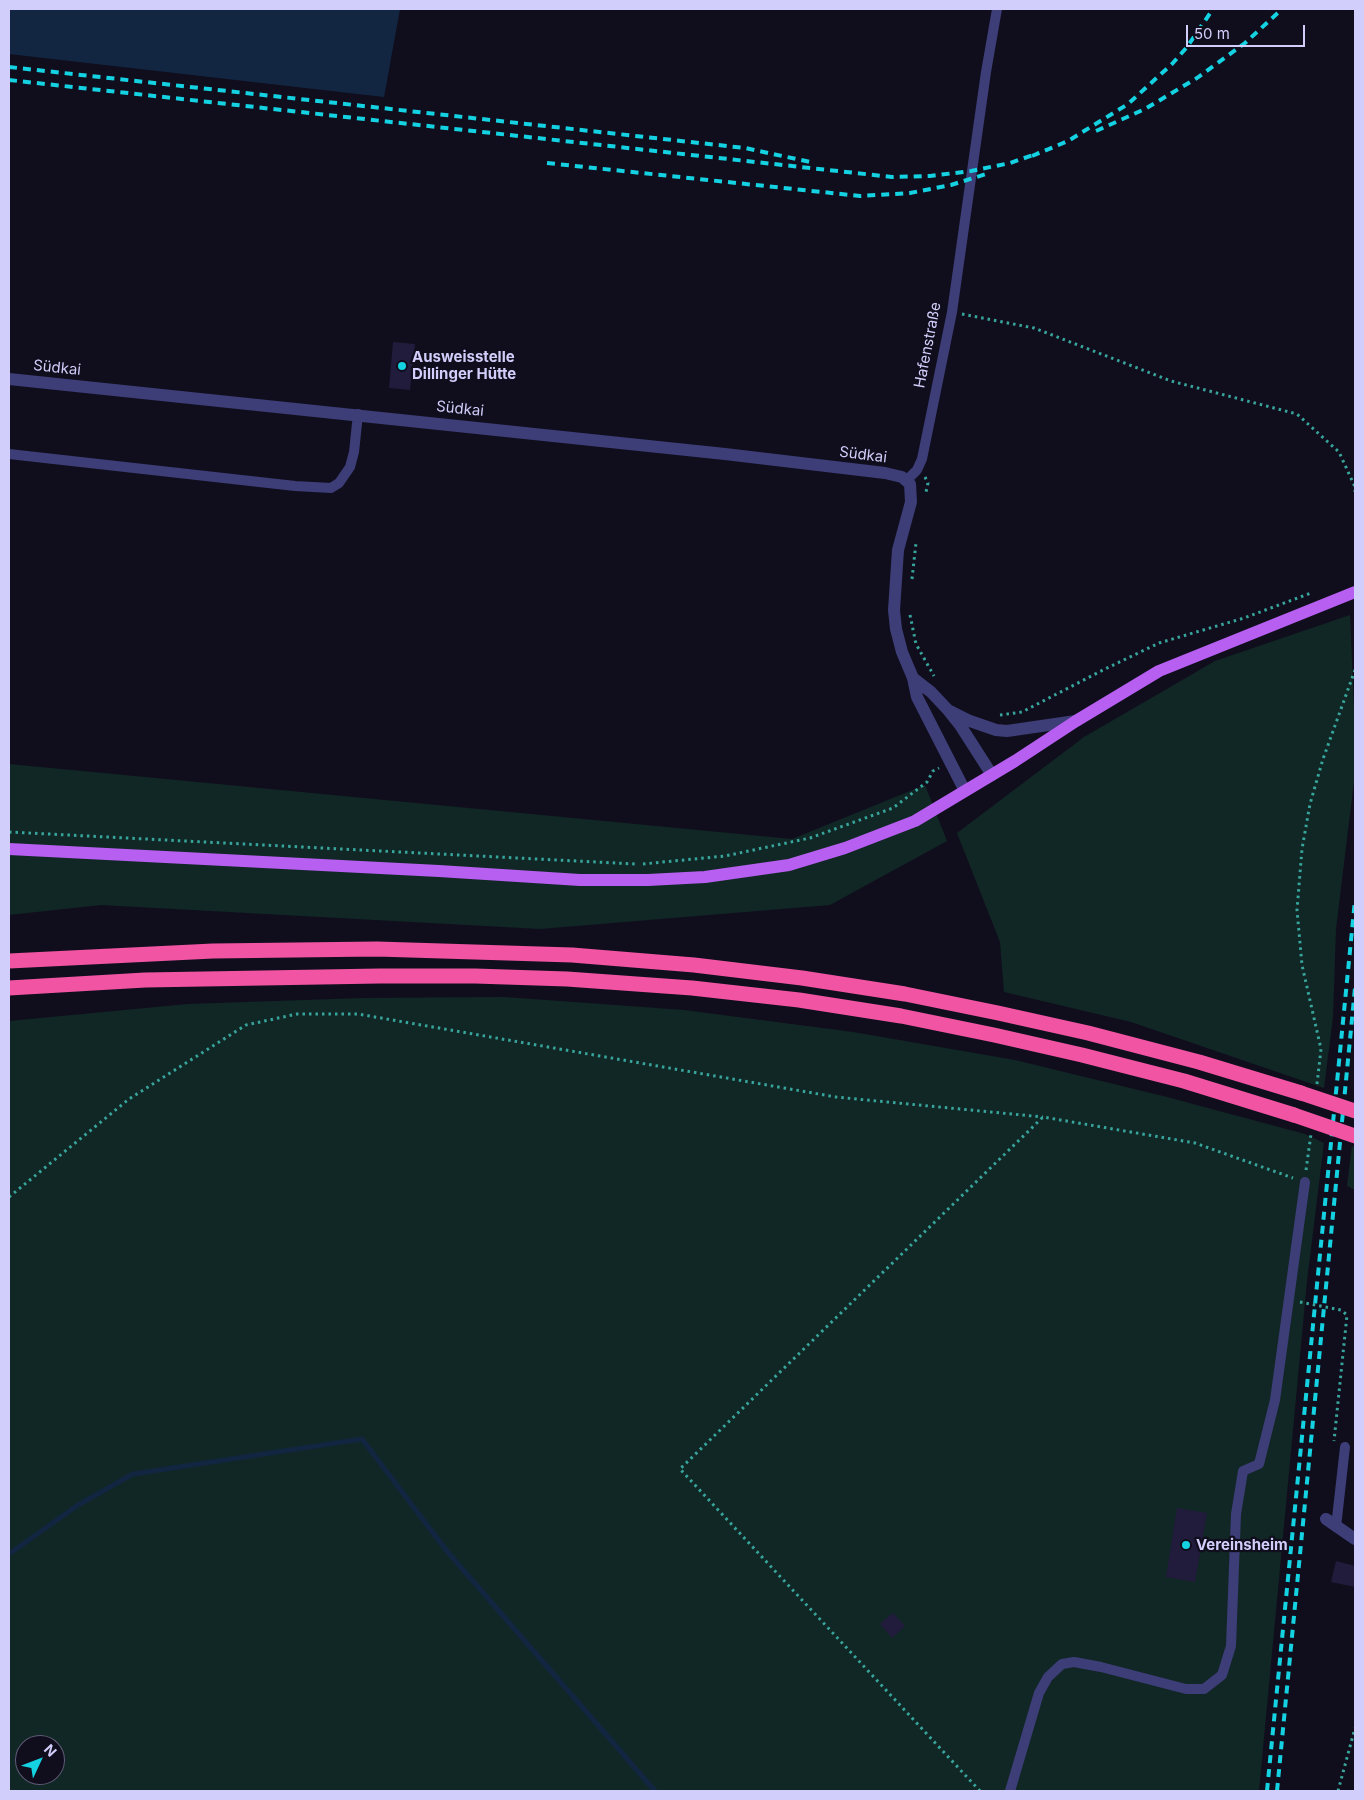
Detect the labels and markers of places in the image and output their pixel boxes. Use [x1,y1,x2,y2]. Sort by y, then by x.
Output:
place label: Ausweisstelle Dillinger Hütte [412,348,516,383]
marker: Ausweisstelle Dillinger Hütte [396,360,408,372]
place label: Vereinsheim [1196,1536,1288,1554]
marker: Vereinsheim [1180,1539,1192,1551]

